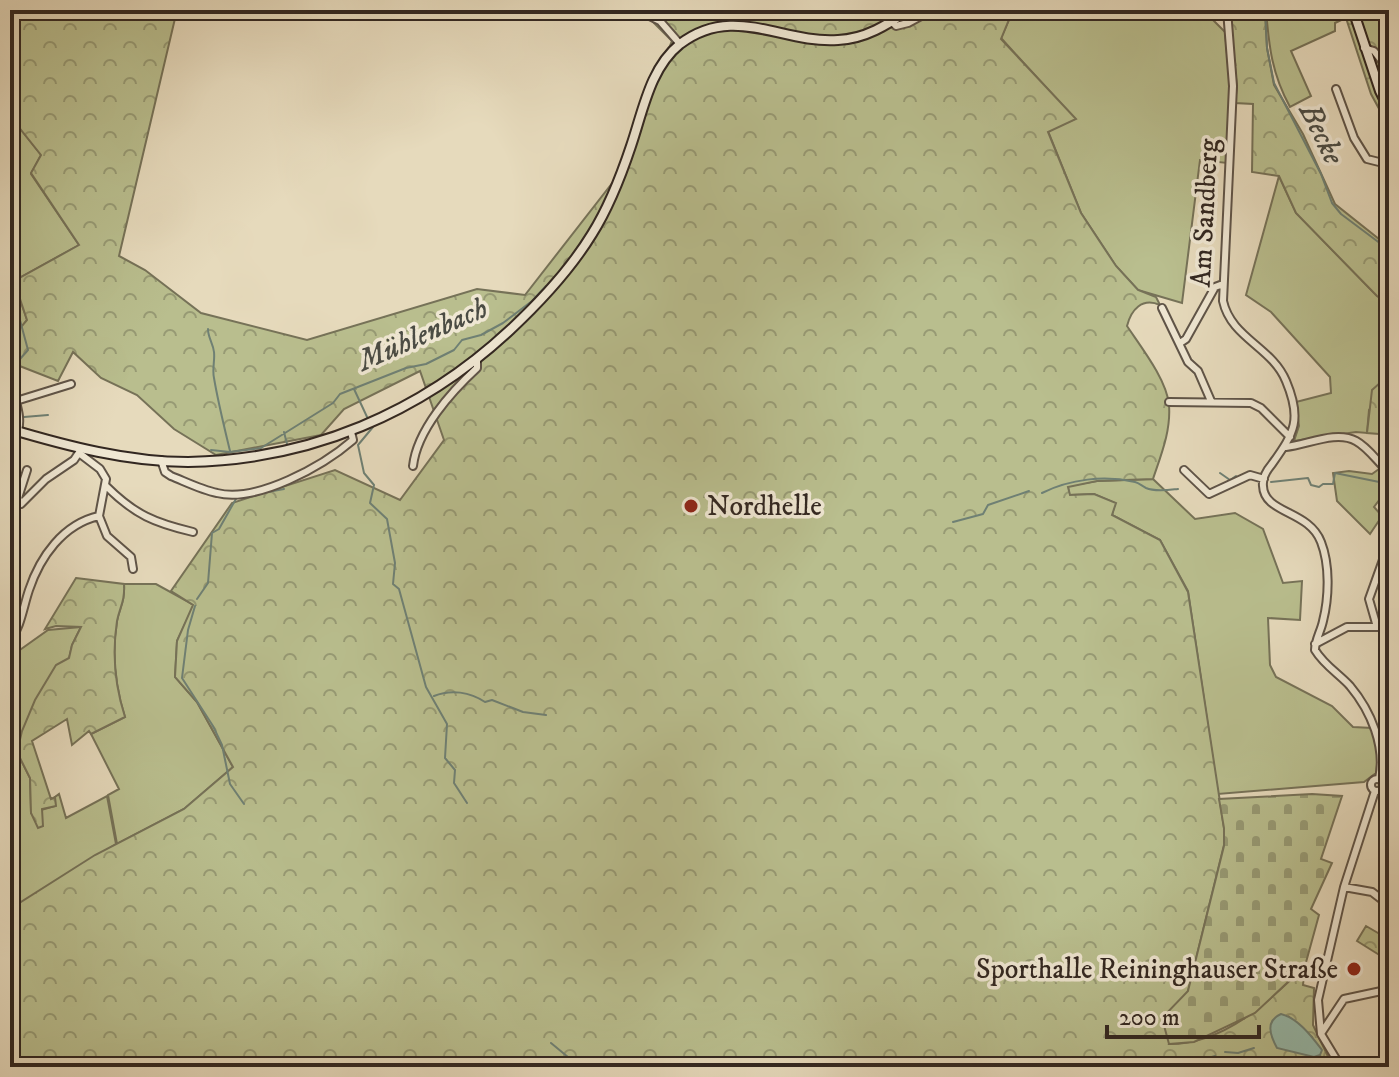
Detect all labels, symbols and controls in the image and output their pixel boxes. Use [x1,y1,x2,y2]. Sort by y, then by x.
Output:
water label: Becke [1290,97,1352,171]
street label: Am Sandberg [1184,137,1226,288]
water label: Mühlenbach [350,290,494,381]
place label: Nordhelle [707,489,822,524]
marker: Nordhelle [682,497,700,515]
place label: Sporthalle Reininghauser Straße [976,952,1338,987]
marker: Sporthalle Reininghauser Straße [1345,960,1363,978]
scale bar [1107,989,1259,1039]
text: 200 m [1119,1003,1180,1033]

